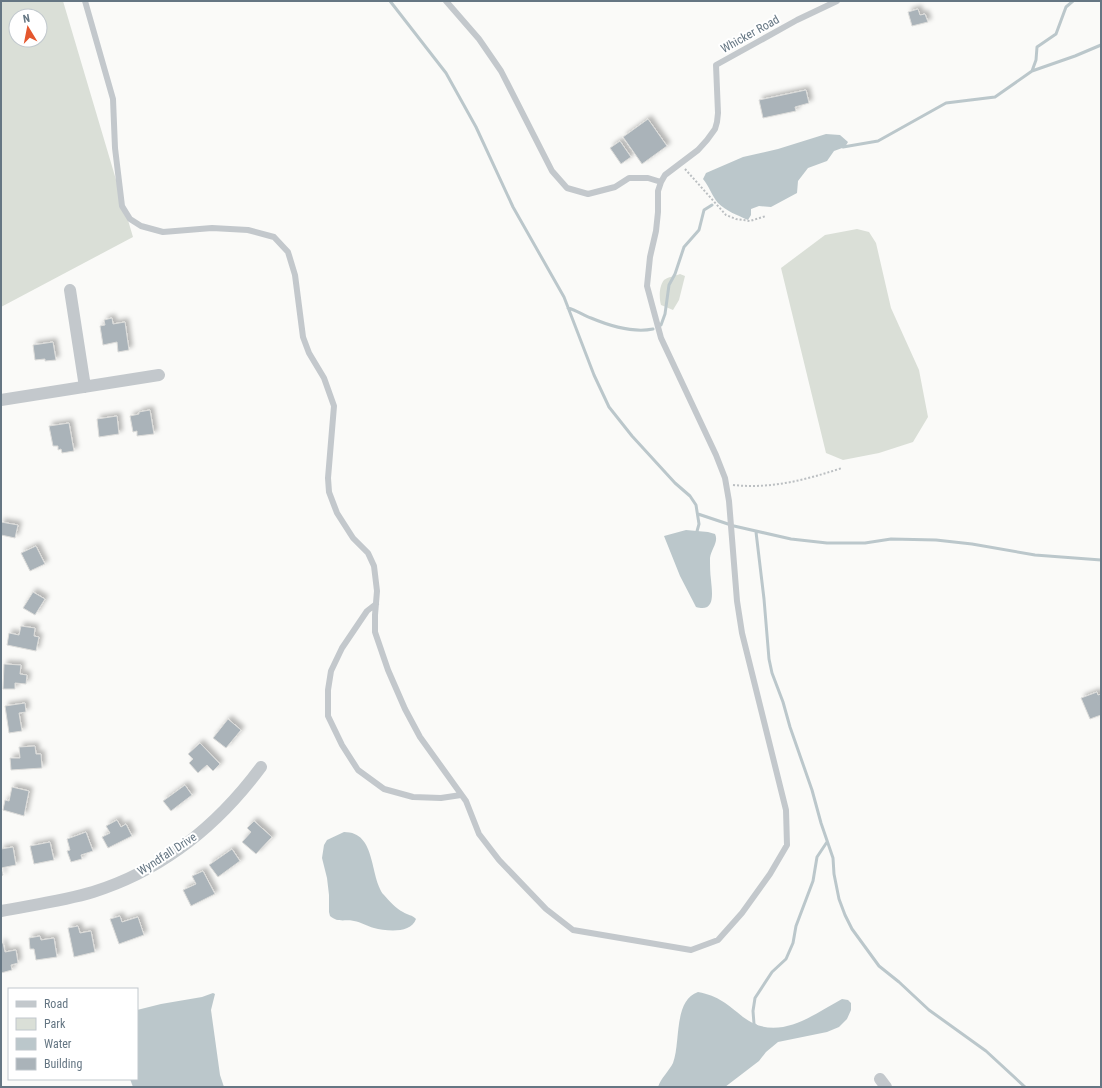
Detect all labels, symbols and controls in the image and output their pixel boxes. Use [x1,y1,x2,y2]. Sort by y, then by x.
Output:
north arrow [8,8,48,48]
text: N [22,12,31,26]
street label: Whicker Road [718,12,782,56]
street label: Wyndfall Drive [135,830,199,878]
legend [8,988,138,1080]
text: Road [44,997,68,1011]
text: Park [44,1017,66,1031]
text: Water [44,1037,72,1051]
text: Building [44,1057,82,1071]

